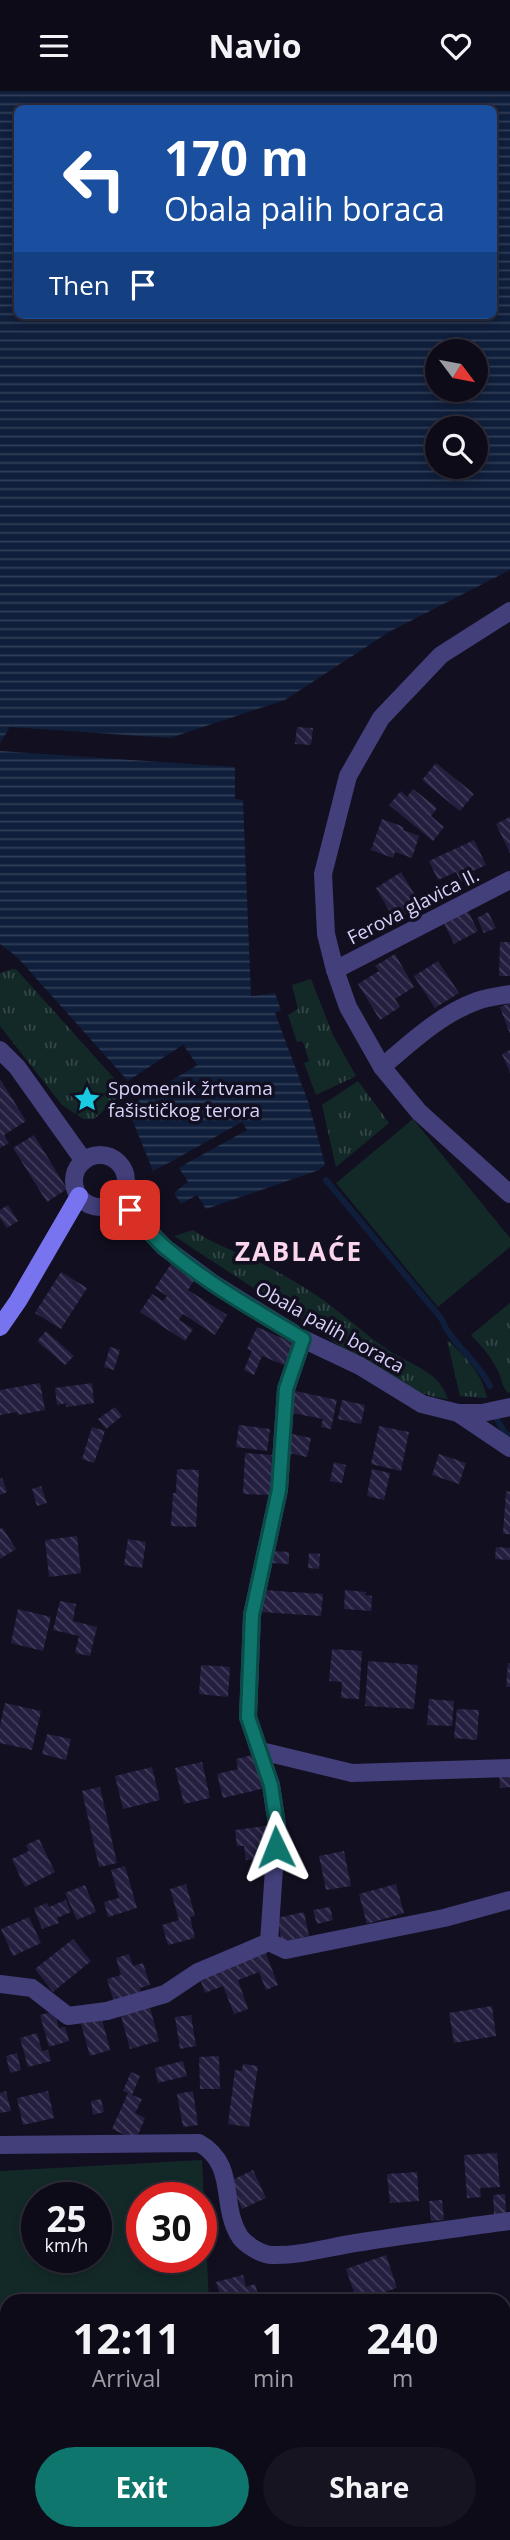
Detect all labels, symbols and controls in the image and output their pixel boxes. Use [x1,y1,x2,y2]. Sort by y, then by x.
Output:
text: Navio [208,24,302,67]
icon: menu [35,27,73,65]
icon: heart [437,27,475,65]
text: 170 m [164,124,309,190]
icon: left [49,133,140,224]
text: Obala palih boraca [164,187,445,230]
icon: arrive [124,266,162,304]
text: Then [49,267,110,303]
north arrow [425,339,488,403]
map controls [425,339,488,479]
button: search [425,416,488,479]
street label: Ferova glavica II. [343,862,483,950]
place label: Spomenik žrtvama fašističkog terora [108,1075,273,1123]
place icon: Spomenik žrtvama fašističkog terora [72,1084,102,1114]
pin [100,1180,160,1240]
icon: arrive [111,1191,149,1229]
district label: ZABLAĆE [235,1233,363,1269]
street label: Obala palih boraca [251,1275,409,1379]
position arrow [239,1810,313,1884]
speed limit sign: 30 [126,2182,217,2273]
text: 25 [46,2195,87,2242]
text: km/h [45,2233,88,2257]
text: 12:11 [72,2309,180,2366]
text: 1 [261,2309,286,2366]
text: 240 [367,2309,439,2366]
text: Arrival [92,2362,161,2394]
text: min [253,2362,294,2394]
text: m [392,2362,413,2394]
button: Exit [35,2447,249,2527]
button: Share [263,2447,476,2527]

